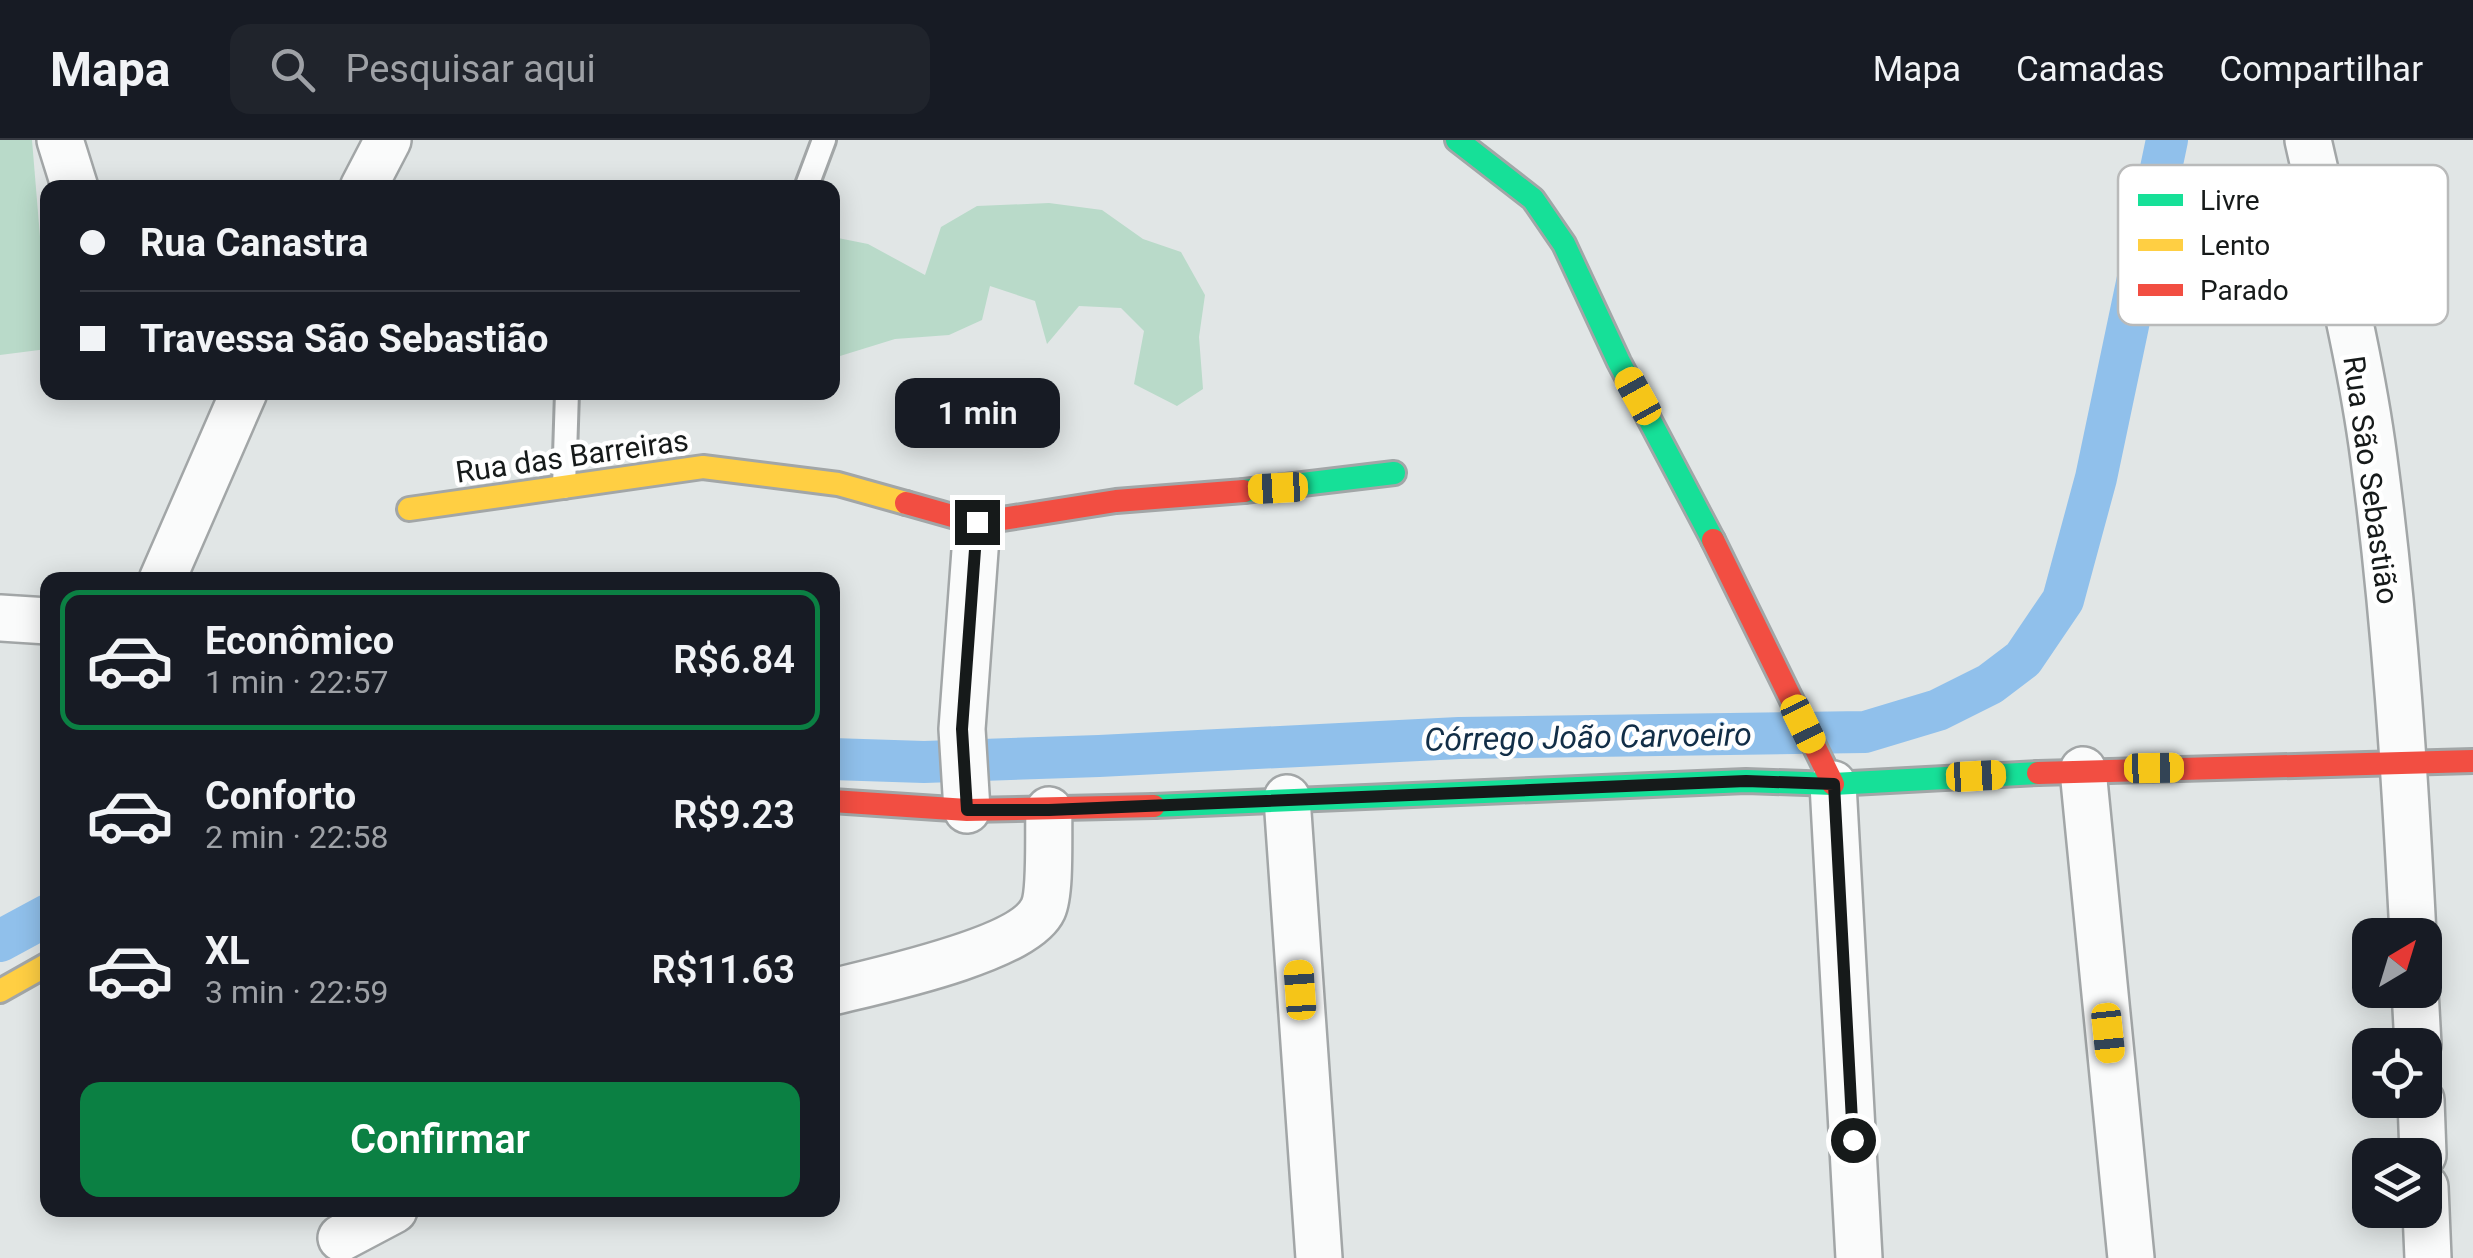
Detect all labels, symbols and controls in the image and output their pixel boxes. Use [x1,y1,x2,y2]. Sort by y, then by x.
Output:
search box [230,24,930,114]
text: Mapa [50,41,170,98]
icon: search [265,42,320,97]
text: Pesquisar aqui [345,47,596,91]
text: Mapa [1873,49,1961,90]
text: Camadas [2016,49,2165,90]
text: Compartilhar [2220,49,2423,90]
legend [2118,165,2448,325]
text: Livre [2200,184,2260,217]
text: Rua Canastra [140,221,368,265]
text: Lento [2200,229,2270,262]
text: Parado [2200,274,2289,307]
text: Travessa São Sebastião [140,317,548,361]
street label: Rua São Sebastião [2336,354,2406,606]
car [1610,362,1666,430]
callout: 1 min [894,377,1060,447]
text: 1 min [937,394,1018,432]
street label: Rua das Barreiras [453,422,691,490]
car [1247,471,1309,505]
route end [955,500,1000,545]
icon: car [85,615,175,705]
text: Econômico [205,619,394,663]
text: R$6.84 [673,638,795,682]
text: 1 min · 22:57 [205,663,388,701]
car [1776,690,1830,758]
water label: Córrego João Carvoeiro [1424,715,1752,759]
car [2124,752,2184,784]
car [1945,759,2007,793]
icon: car [85,770,175,860]
text: Conforto [205,774,356,818]
text: R$9.23 [673,793,795,837]
text: 2 min · 22:58 [205,818,388,856]
north arrow [2352,918,2442,1008]
map controls [2352,918,2442,1228]
icon: car [85,925,175,1015]
text: XL [205,929,250,973]
text: R$11.63 [652,948,795,992]
car [1283,959,1317,1021]
text: 3 min · 22:59 [205,973,388,1011]
car [2090,1002,2126,1064]
button: locate [2352,1028,2442,1118]
button: Confirmar [80,1082,800,1197]
route start [1831,1118,1876,1163]
button: layers [2352,1138,2442,1228]

